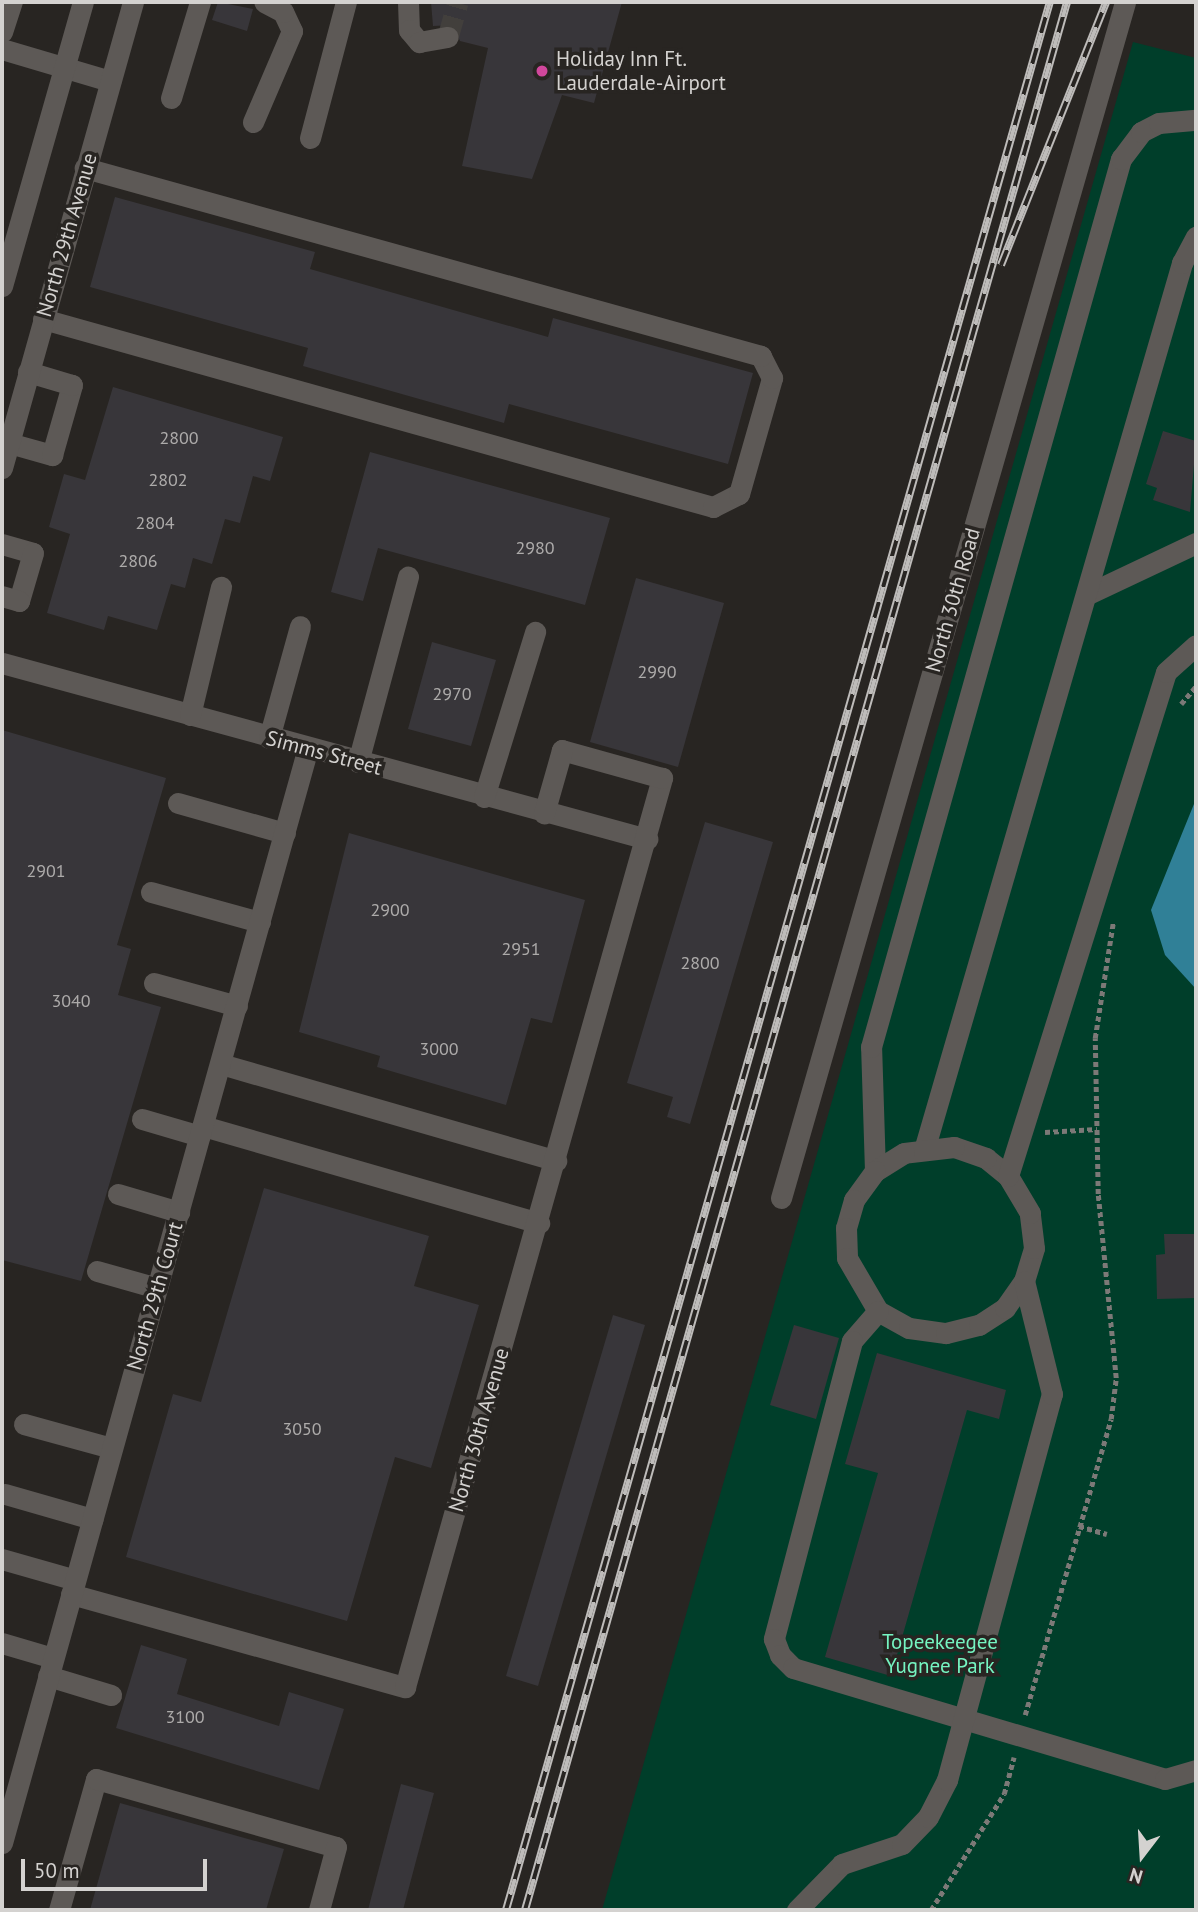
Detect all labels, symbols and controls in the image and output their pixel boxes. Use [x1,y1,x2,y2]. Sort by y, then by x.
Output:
place label: Holiday Inn Ft. Lauderdale-Airport [556,46,726,96]
marker: Holiday Inn Ft. Lauderdale-Airport [534,63,550,79]
street label: North 29th Avenue [31,150,103,320]
house number: 2800 [159,427,199,449]
house number: 2802 [148,469,188,491]
house number: 2804 [135,512,175,534]
street label: North 30th Road [920,525,986,675]
house number: 2980 [515,537,555,559]
house number: 2806 [118,550,158,572]
house number: 2990 [637,661,677,683]
house number: 2970 [432,683,472,705]
street label: Simms Street [263,725,385,781]
house number: 2901 [26,860,66,882]
house number: 2900 [370,899,410,921]
house number: 2951 [501,938,541,960]
house number: 2800 [680,952,720,974]
house number: 3040 [51,990,91,1012]
house number: 3000 [419,1038,459,1060]
street label: North 29th Court [122,1219,188,1373]
street label: North 30th Avenue [443,1345,515,1515]
house number: 3050 [282,1418,322,1440]
park label: Topeekeegee Yugnee Park [882,1629,998,1679]
house number: 3100 [165,1706,205,1728]
north arrow [1107,1821,1177,1891]
scale bar [24,1846,210,1890]
text: 50 m [34,1857,80,1884]
text: N [1126,1863,1145,1889]

